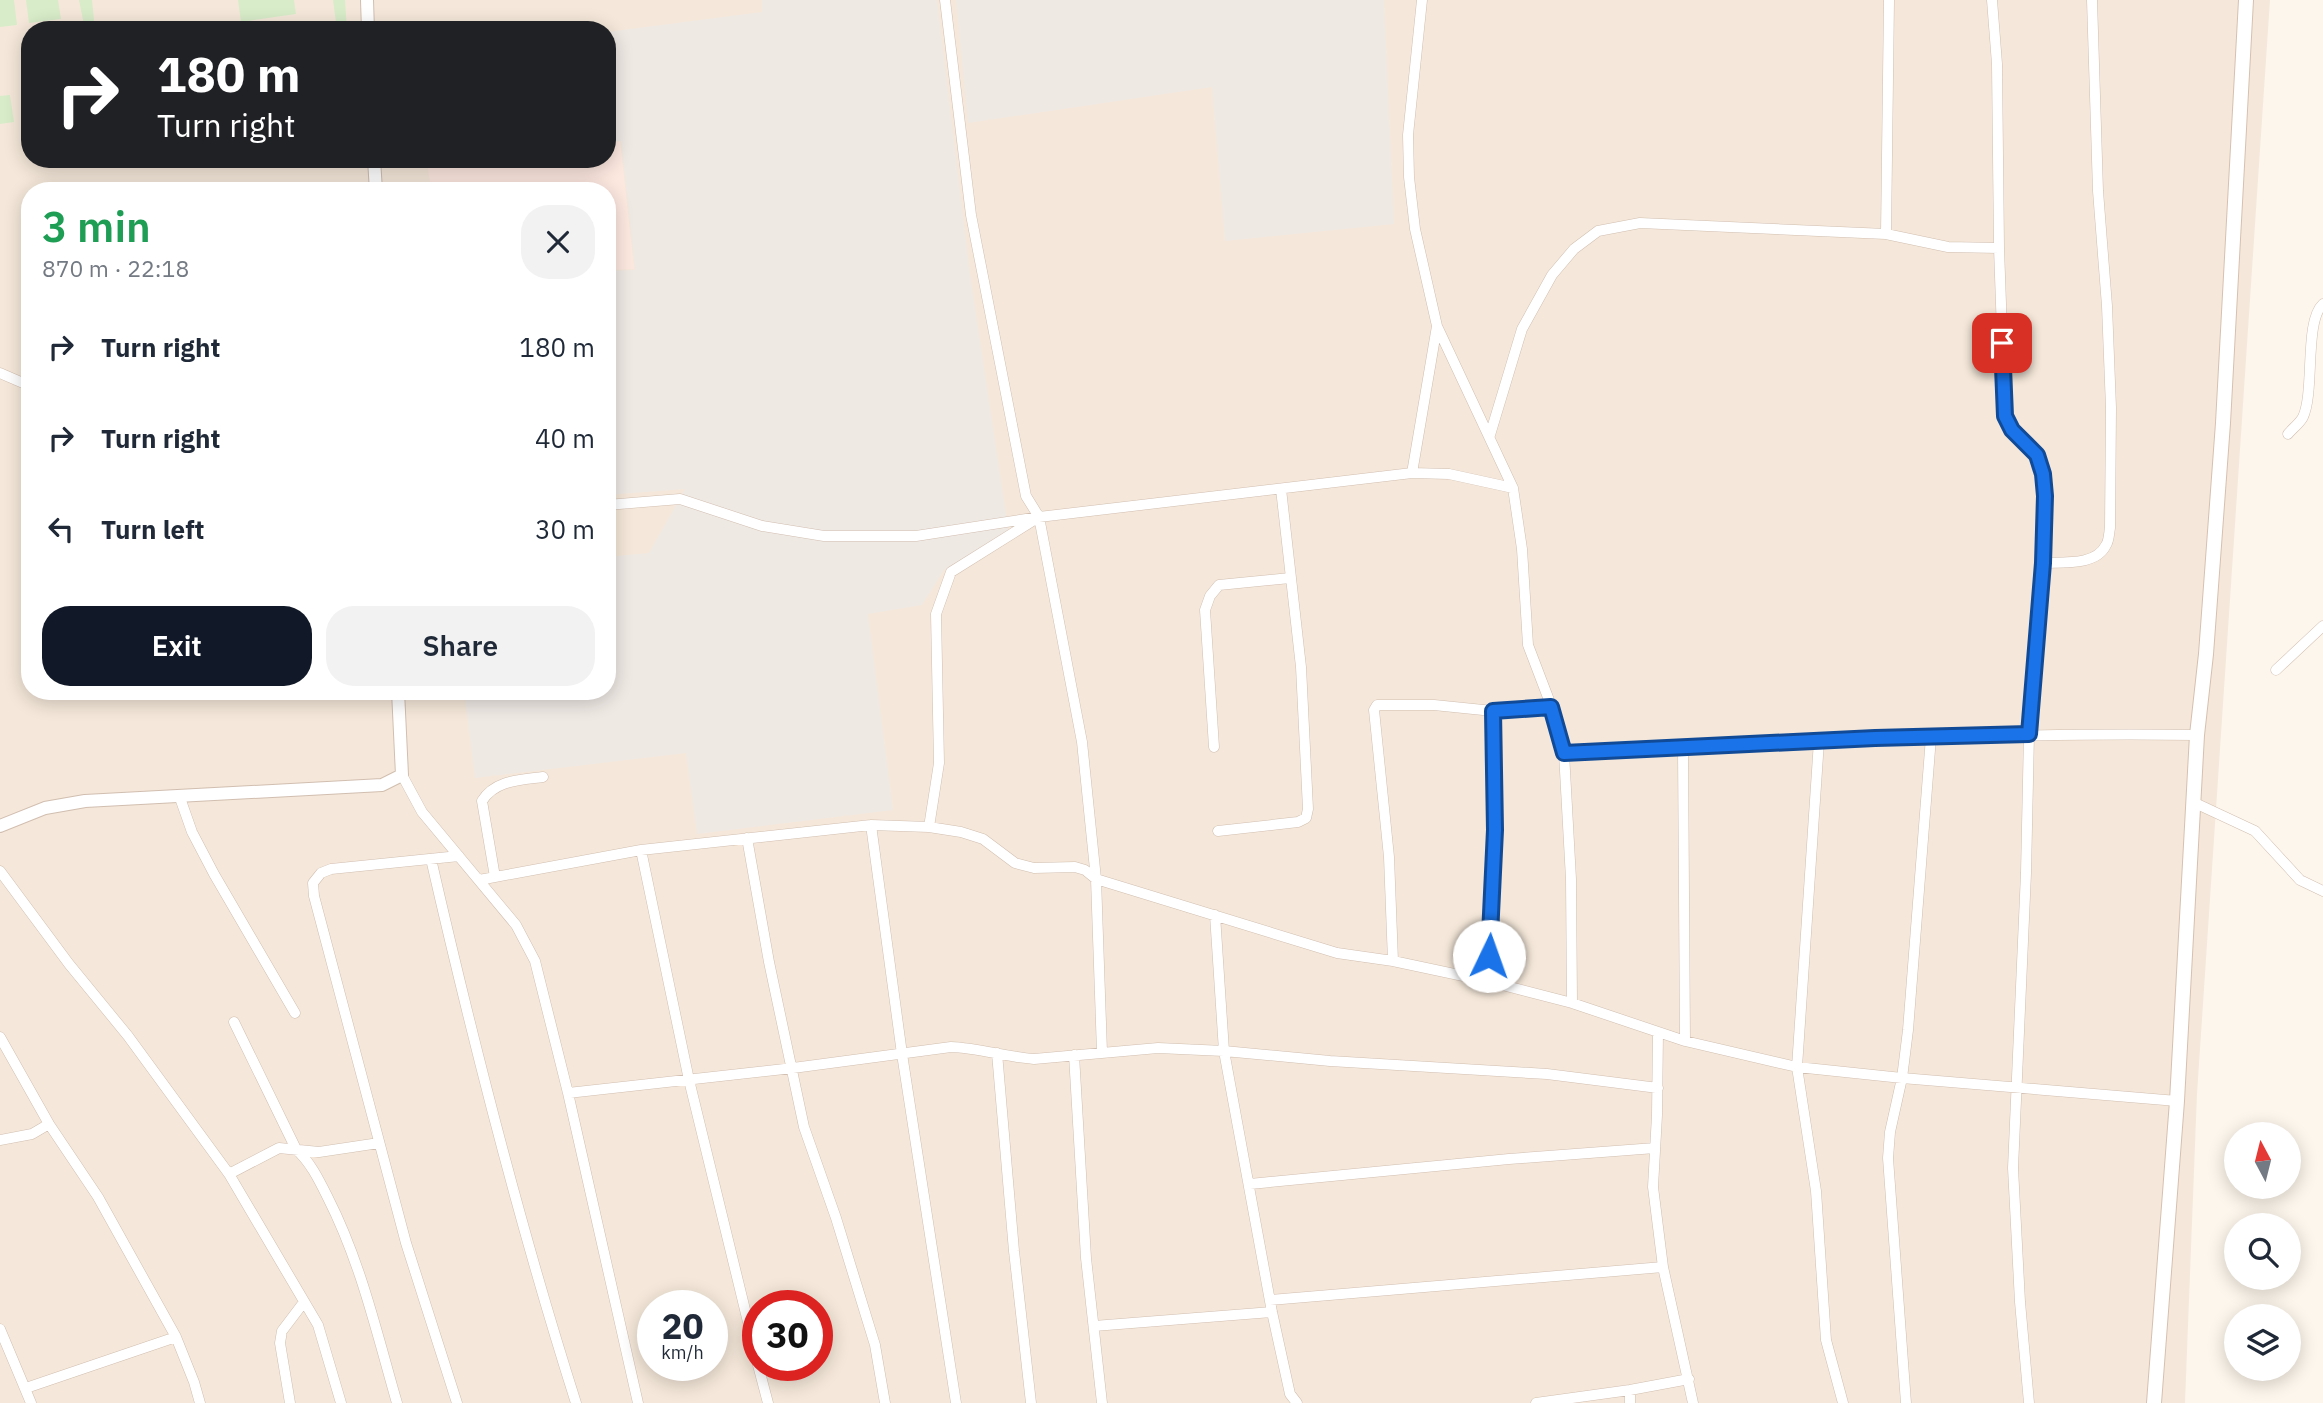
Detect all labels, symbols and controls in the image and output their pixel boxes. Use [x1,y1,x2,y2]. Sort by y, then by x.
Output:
text: 180 m [157,42,301,105]
icon: right [42,49,133,140]
text: Turn right [157,104,295,146]
text: 3 min [42,199,151,254]
button: close [521,205,595,279]
text: 870 m · 22:18 [42,253,189,283]
pin [1972,313,2032,373]
icon: arrive [1983,324,2021,362]
icon: right [42,328,80,366]
text: Turn right [101,330,220,364]
text: 180 m [519,330,595,364]
icon: right [42,419,80,457]
text: Turn right [101,421,220,455]
text: 40 m [535,421,595,455]
icon: left [42,510,80,548]
text: Turn left [101,512,204,546]
text: 30 m [535,512,595,546]
button: Exit [42,606,312,686]
button: Share [326,606,595,686]
position arrow [1452,919,1526,993]
north arrow [2224,1122,2301,1199]
map controls [2224,1122,2301,1381]
button: search [2224,1213,2301,1290]
speed limit sign: 30 [742,1290,833,1381]
text: 20 [661,1303,704,1349]
button: layers [2224,1304,2301,1381]
text: km/h [661,1341,704,1364]

